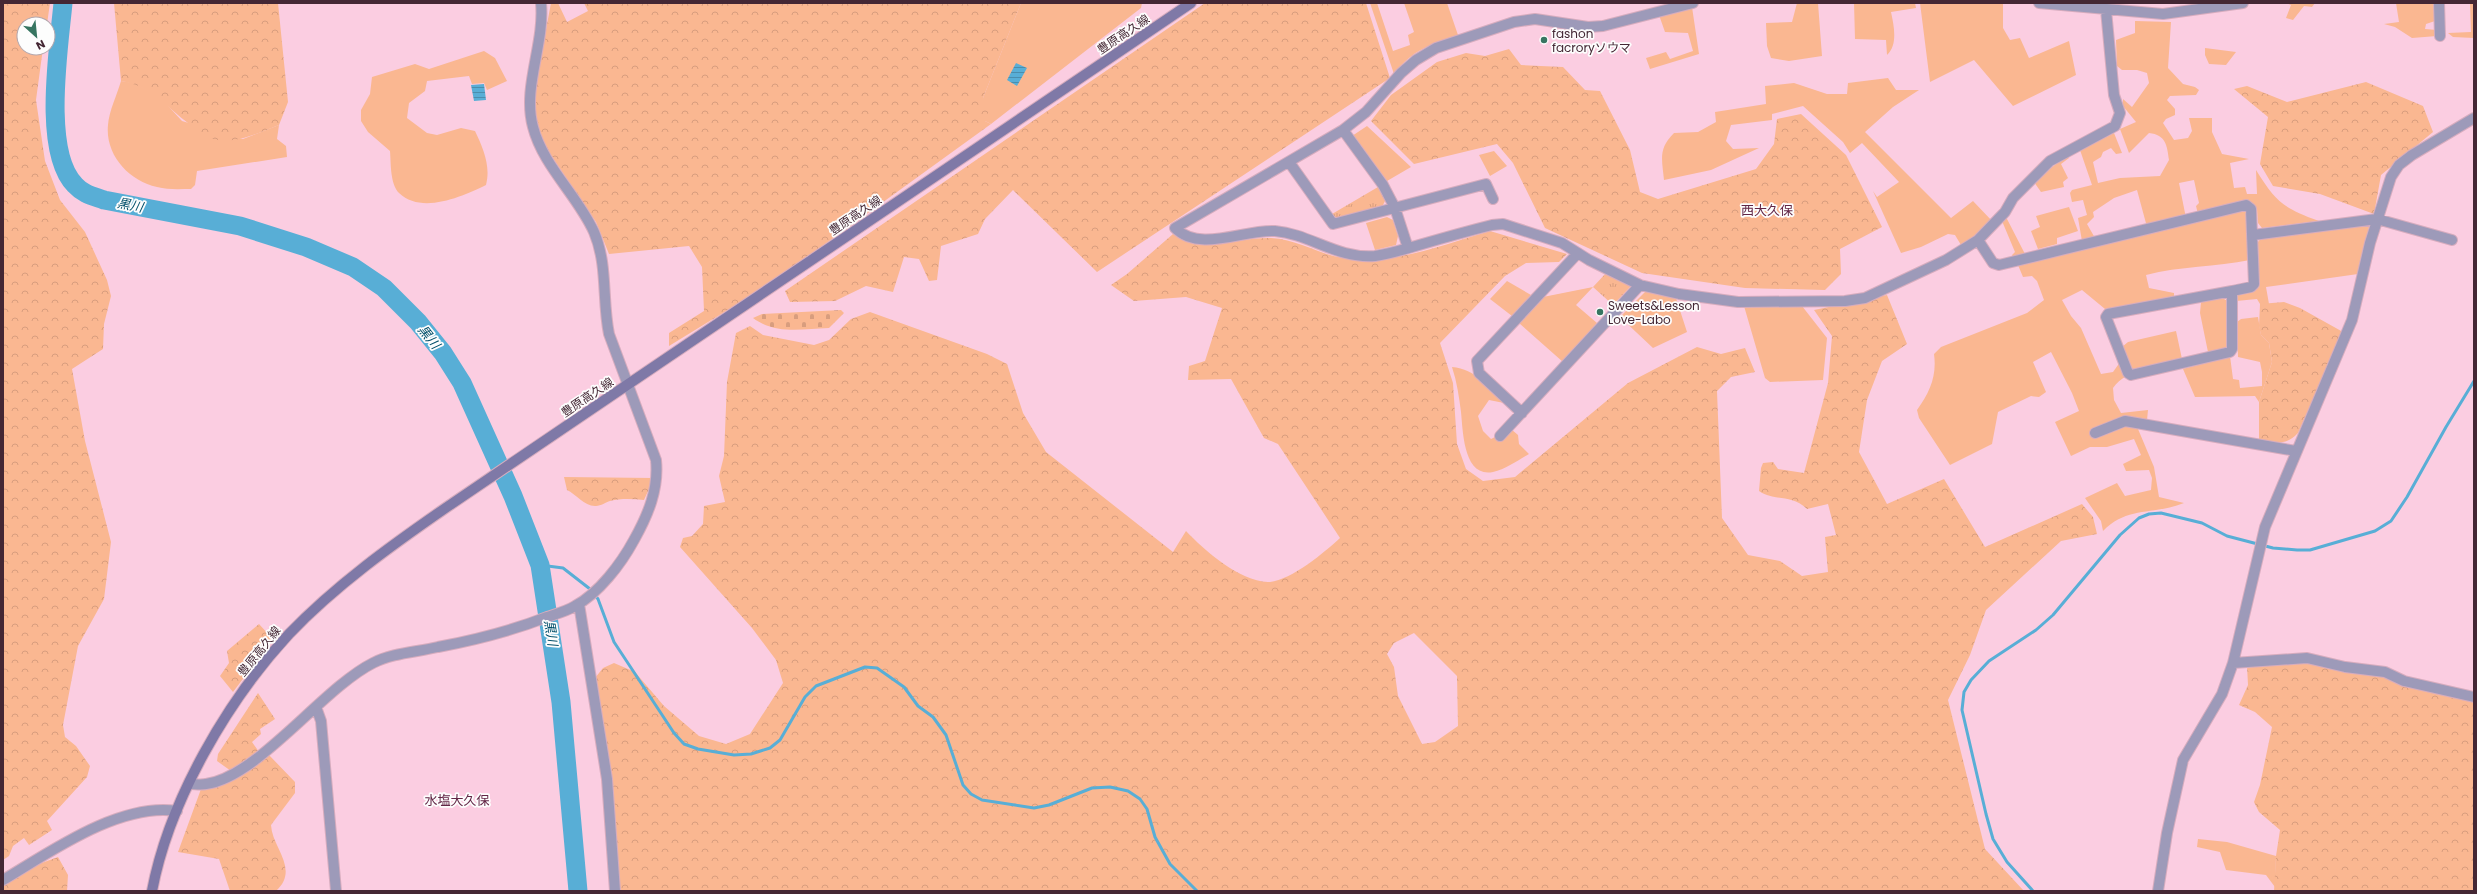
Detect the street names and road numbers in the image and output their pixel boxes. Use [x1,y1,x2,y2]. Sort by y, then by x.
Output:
street label: 豊原高久線 [1093,10,1153,58]
street label: 豊原高久線 [825,191,885,239]
street label: 豊原高久線 [557,373,617,421]
street label: 豊原高久線 [234,622,284,680]

